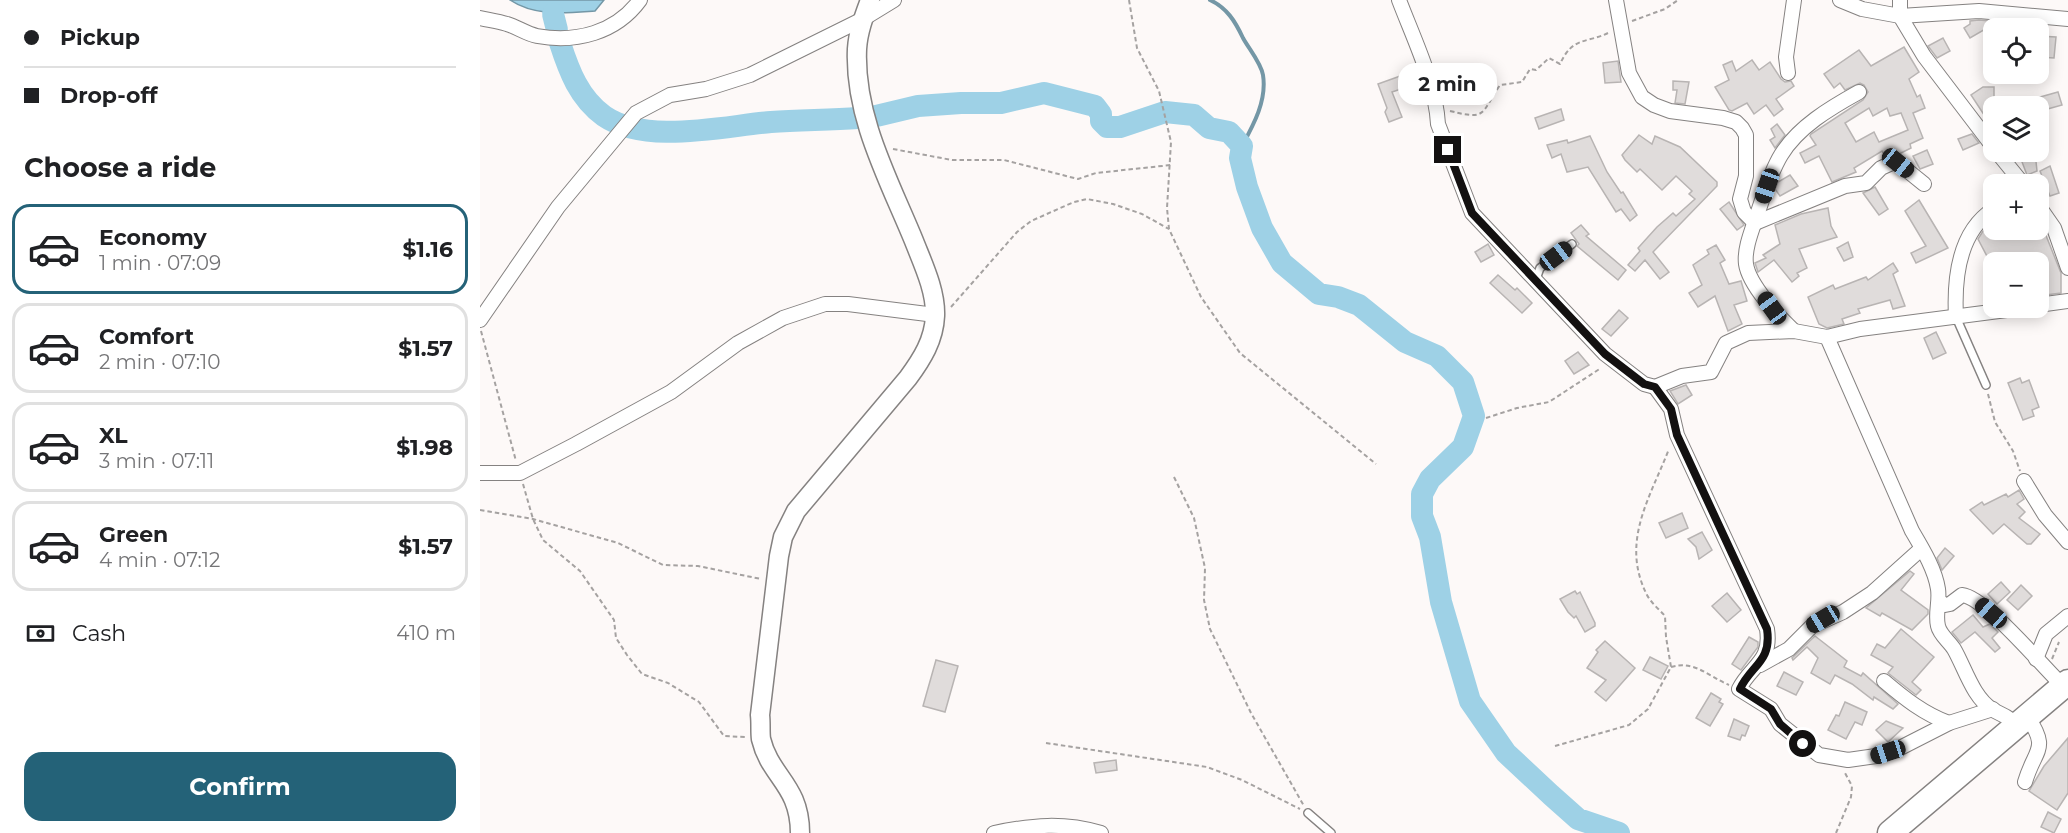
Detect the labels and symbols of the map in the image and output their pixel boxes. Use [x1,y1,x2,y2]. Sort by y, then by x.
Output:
callout: 2 min [1398,63,1498,105]
route end [1434,136,1461,163]
car [1878,145,1918,181]
car [1753,166,1781,206]
car [1536,238,1576,274]
car [1754,288,1790,328]
car [1972,594,2010,632]
car [1803,602,1843,636]
route start [1789,730,1816,757]
car [1868,738,1908,766]

